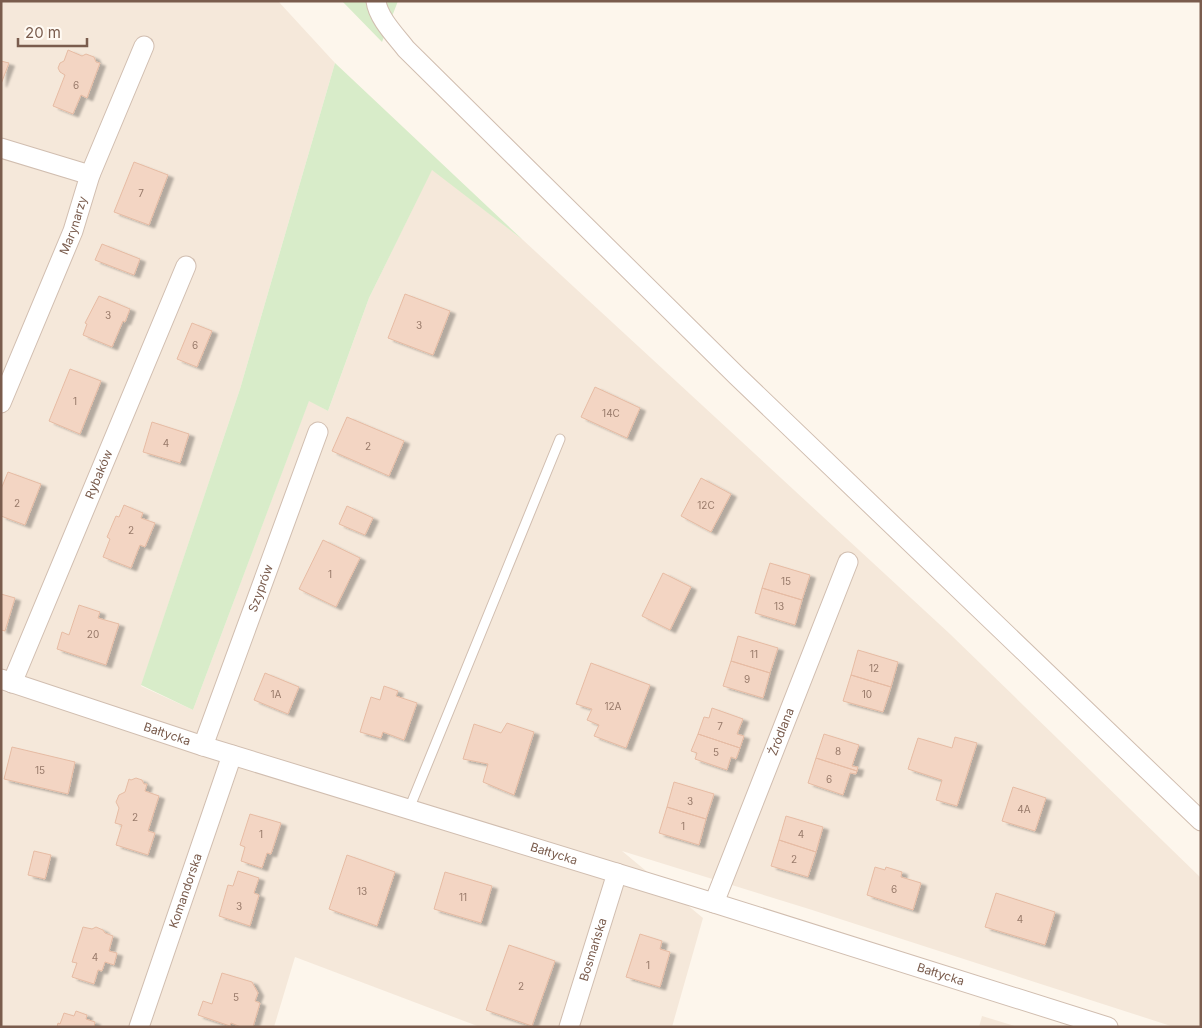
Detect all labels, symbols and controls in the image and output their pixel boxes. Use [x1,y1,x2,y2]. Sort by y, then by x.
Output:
scale bar [18,15,86,47]
text: 20 m [25,23,61,42]
house number: 6 [73,79,79,91]
house number: 7 [138,187,144,199]
street label: Marynarzy [56,194,90,257]
house number: 3 [105,309,111,321]
house number: 3 [416,319,422,331]
house number: 6 [192,339,198,351]
house number: 1 [73,395,77,407]
house number: 14C [602,407,620,419]
house number: 4 [163,437,169,449]
house number: 2 [365,440,371,452]
street label: Rybaków [82,447,116,501]
house number: 2 [14,497,20,509]
house number: 12C [697,499,715,511]
house number: 2 [128,524,134,536]
street label: Szyprów [245,562,276,614]
house number: 1 [328,568,332,580]
house number: 15 [781,575,791,587]
house number: 13 [774,600,784,612]
house number: 20 [87,628,99,640]
house number: 11 [750,648,758,660]
house number: 12 [869,662,879,674]
house number: 9 [744,673,750,685]
house number: 1A [271,688,282,700]
house number: 10 [862,688,872,700]
house number: 12A [604,700,622,712]
street label: Źródlana [765,706,797,758]
street label: Bałtycka [142,719,193,748]
house number: 7 [717,720,723,732]
house number: 8 [835,745,841,757]
house number: 5 [713,746,719,758]
house number: 15 [35,764,45,776]
house number: 6 [826,773,832,785]
house number: 3 [687,795,693,807]
house number: 4A [1017,803,1031,815]
house number: 2 [132,811,138,823]
house number: 1 [681,820,685,832]
house number: 1 [259,828,263,840]
house number: 4 [798,828,804,840]
street label: Bałtycka [529,839,580,868]
street label: Komandorska [165,851,205,930]
house number: 2 [791,853,797,865]
house number: 6 [891,883,897,895]
house number: 13 [357,885,367,897]
house number: 11 [459,891,467,903]
house number: 3 [236,900,242,912]
house number: 4 [1017,913,1023,925]
street label: Bosmańska [576,916,610,983]
house number: 4 [92,951,98,963]
house number: 1 [646,959,650,971]
street label: Bałtycka [915,959,966,988]
house number: 2 [518,980,524,992]
house number: 5 [233,991,239,1003]

